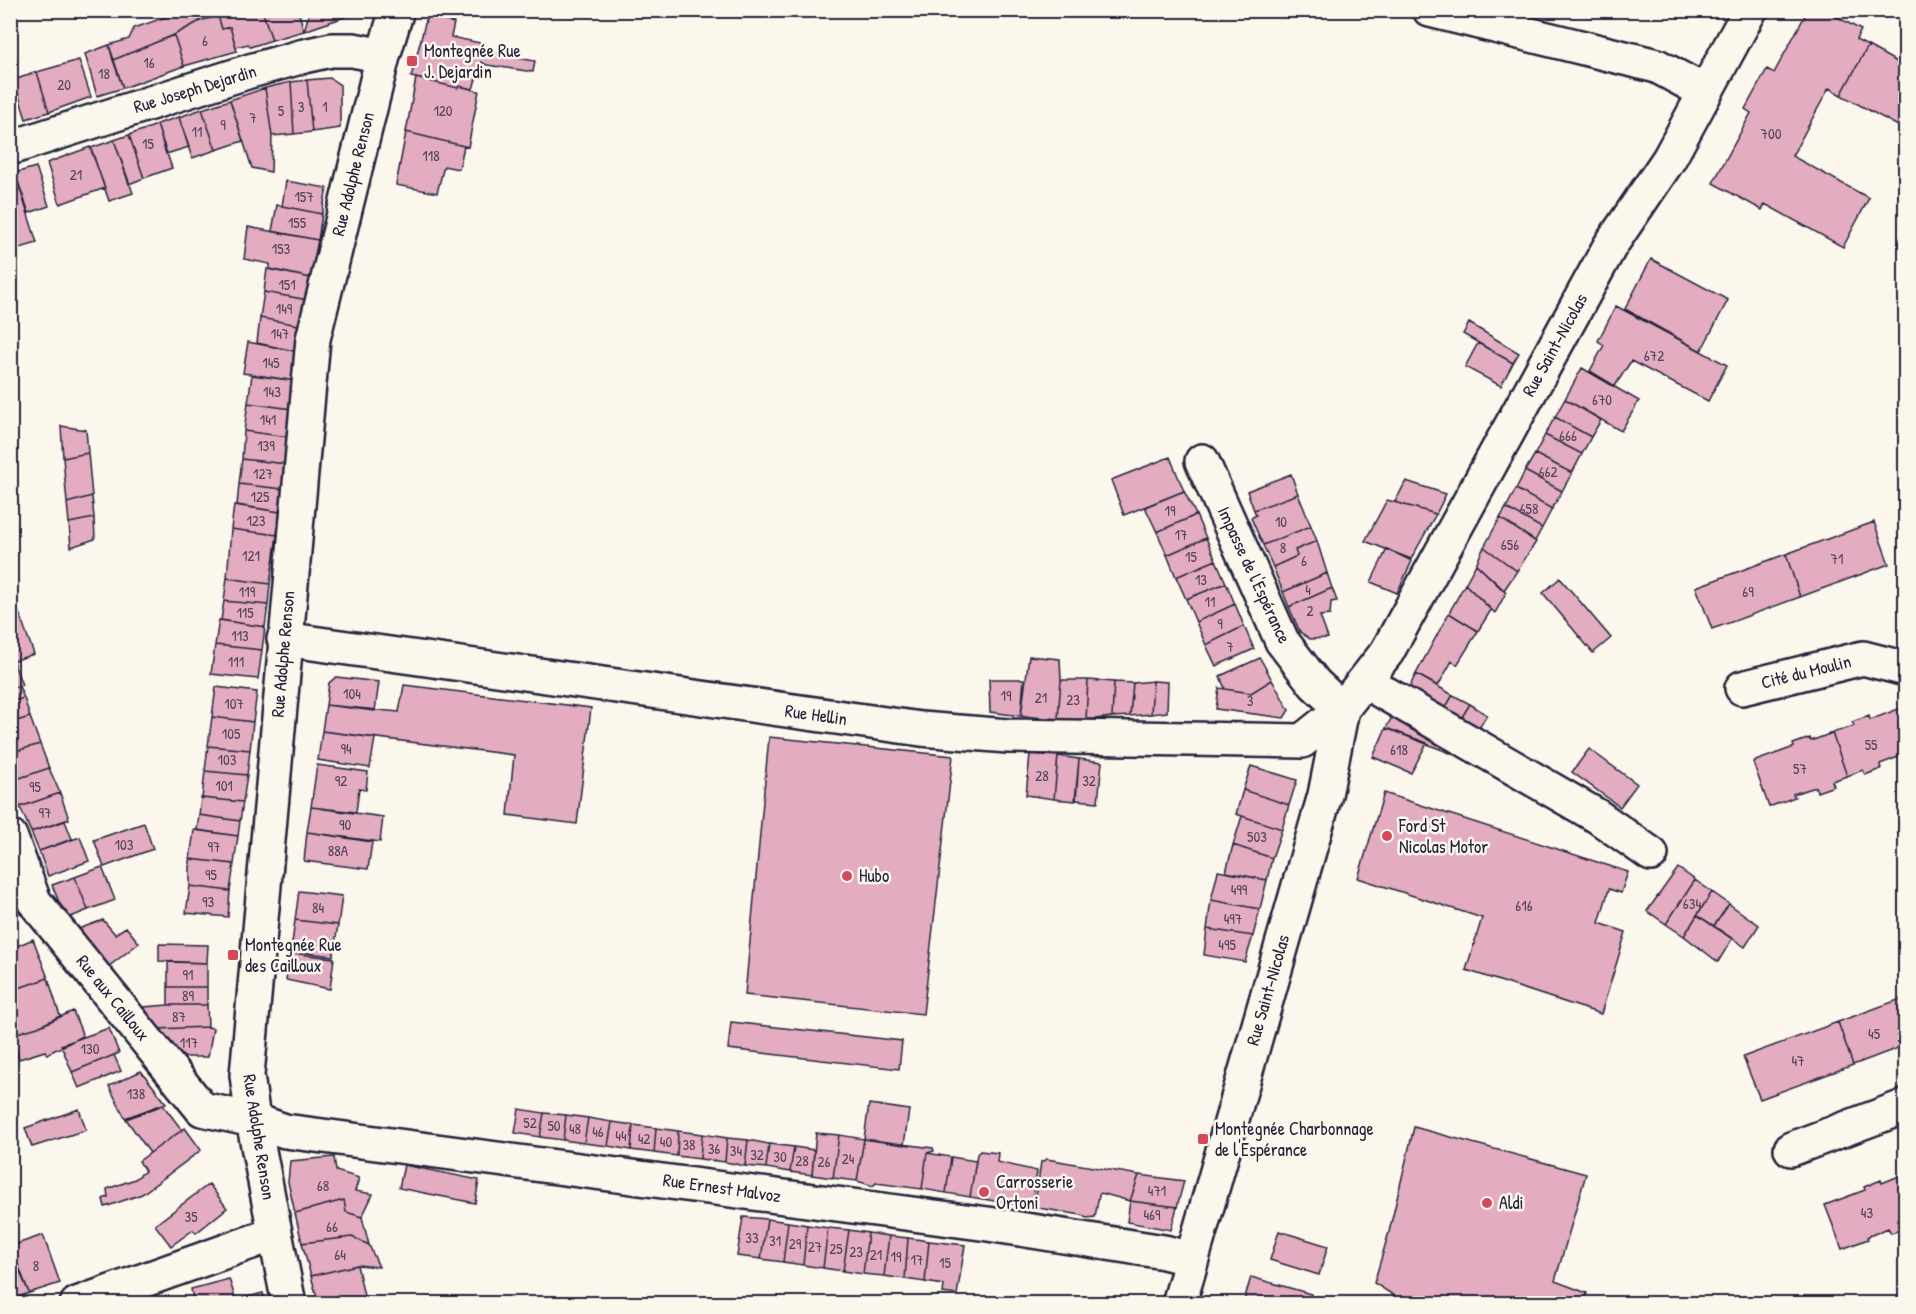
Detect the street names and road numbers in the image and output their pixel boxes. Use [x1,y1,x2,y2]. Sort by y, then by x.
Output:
street label: Rue Joseph Dejardin [130,58,259,119]
street label: Rue Adolphe Renson [325,109,380,238]
street label: Rue Saint-Nicolas [1516,289,1593,401]
street label: Impasse de l'Espérance [1212,502,1297,647]
street label: Rue Adolphe Renson [265,590,300,718]
street label: Cité du Moulin [1758,648,1853,695]
street label: Rue Hellin [784,698,849,731]
street label: Rue Saint-Nicolas [1240,931,1295,1048]
street label: Rue aux Cailloux [71,949,156,1046]
street label: Rue Adolphe Renson [237,1072,282,1202]
street label: Rue Ernest Malvoz [661,1167,783,1208]

